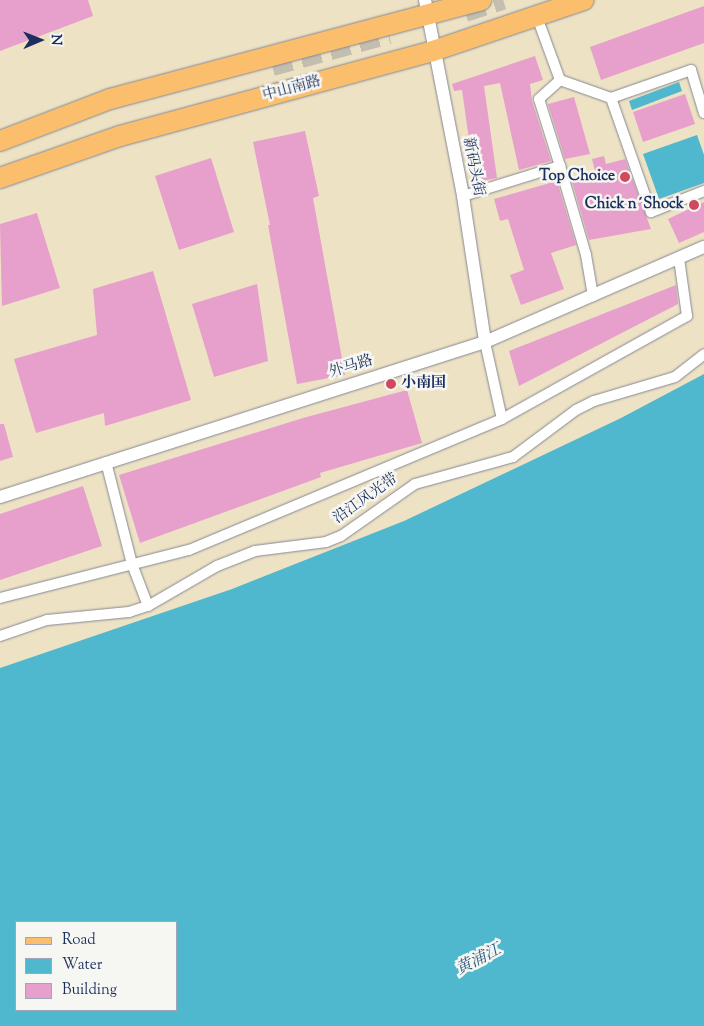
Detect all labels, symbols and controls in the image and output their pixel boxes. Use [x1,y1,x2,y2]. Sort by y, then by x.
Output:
north arrow [15,15,65,65]
text: N [45,34,65,46]
street label: 中山南路 [261,73,323,105]
street label: 新码头街 [458,136,488,198]
place label: Top Choice [539,168,615,186]
marker: Top Choice [619,171,631,183]
place label: Chick n´Shock [585,196,684,214]
marker: Chick n´Shock [688,199,700,211]
street label: 外马路 [327,352,375,382]
place label: 小南国 [401,375,446,393]
marker: 小南国 [385,378,397,390]
street label: 沿江风光带 [330,470,402,528]
legend [15,921,178,1011]
text: Road [62,930,96,951]
water label: 黄浦江 [453,942,505,980]
text: Water [62,955,102,976]
text: Building [62,980,117,1001]

